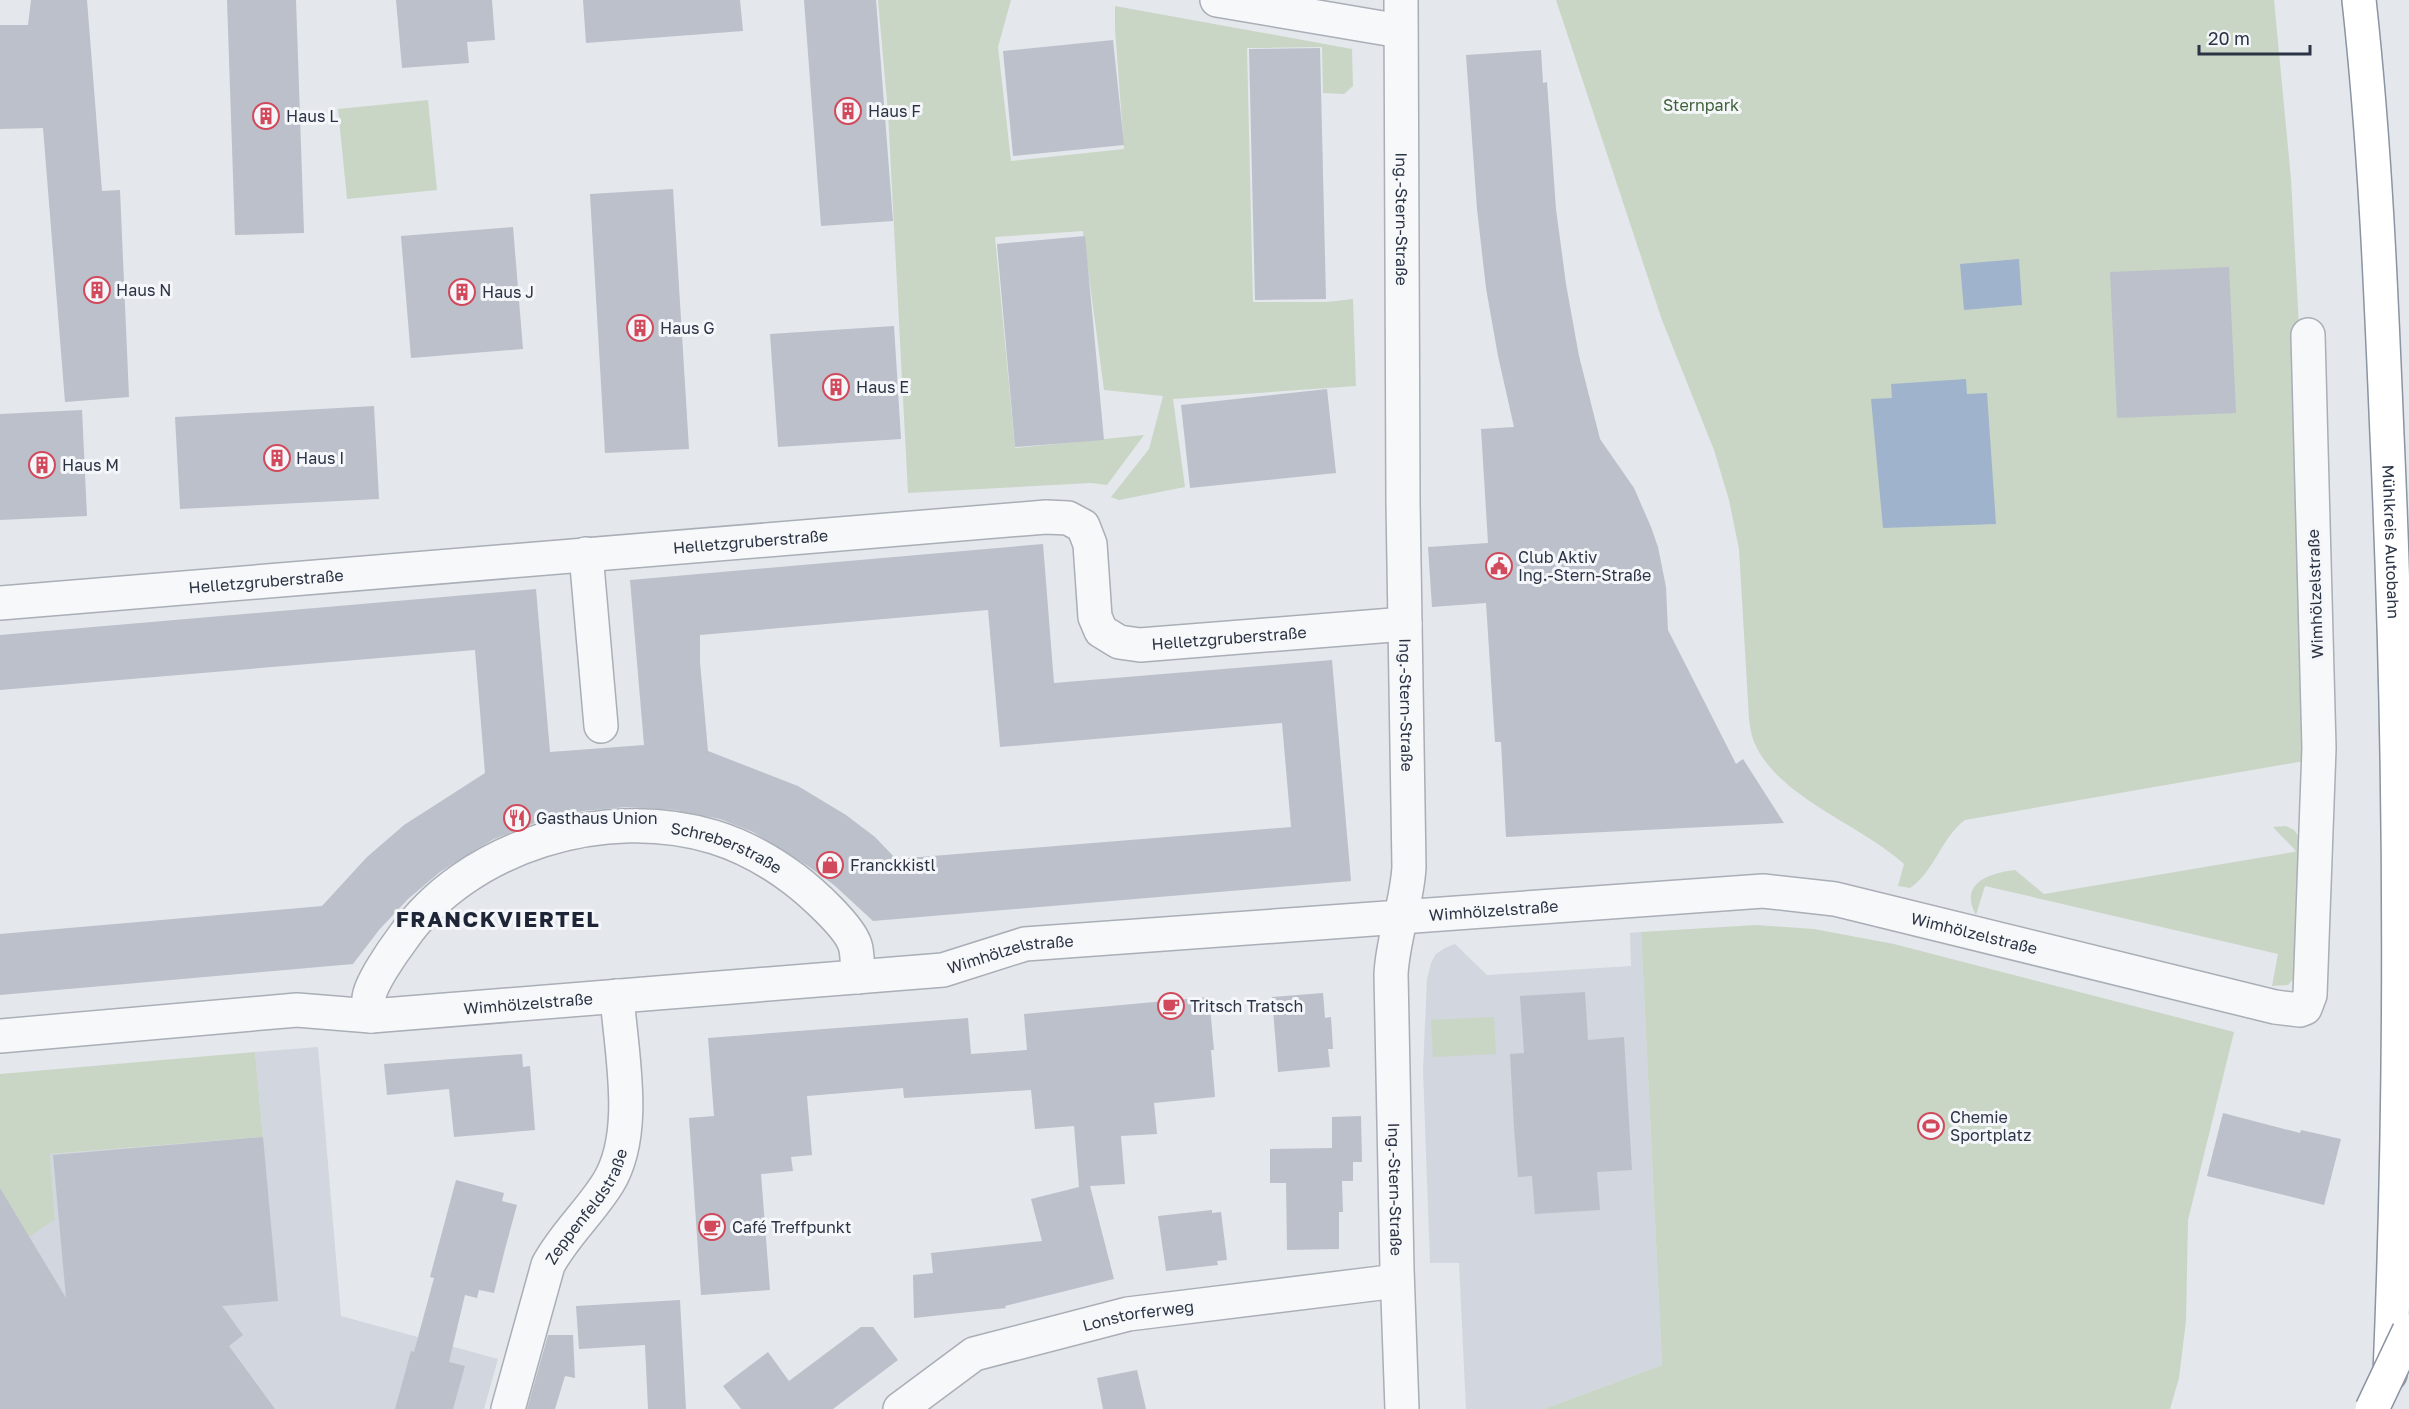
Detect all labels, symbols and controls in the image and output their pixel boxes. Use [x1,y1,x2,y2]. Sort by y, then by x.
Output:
scale bar [2199,18,2310,56]
text: 20 m [2208,27,2250,49]
park label: Sternpark [1663,95,1739,115]
building icon: Haus F [833,96,863,126]
building icon: Haus L [251,101,281,131]
place label: Haus F [868,101,921,121]
place label: Haus L [286,106,338,126]
street label: Ing.-Stern-Straße [1392,152,1412,286]
building icon: Haus N [82,275,112,305]
building icon: Haus J [447,277,477,307]
place label: Haus N [116,280,172,300]
place label: Haus J [482,282,534,302]
building icon: Haus G [625,313,655,343]
place label: Haus G [660,318,715,338]
building icon: Haus E [821,372,851,402]
place label: Haus E [856,377,909,397]
building icon: Haus I [262,443,292,473]
place label: Haus I [296,448,344,468]
building icon: Haus M [27,450,57,480]
place label: Haus M [62,455,119,475]
street label: Mühlkreis Autobahn [2378,464,2404,619]
street label: Helletzgruberstraße [672,525,829,558]
street label: Wimhölzelstraße [2303,529,2327,659]
place label: Club Aktiv Ing.-Stern-Straße [1518,547,1651,585]
public building icon: Club Aktiv Ing.-Stern-Straße [1484,551,1514,581]
street label: Helletzgruberstraße [188,565,344,597]
street label: Helletzgruberstraße [1151,622,1307,654]
street label: Ing.-Stern-Straße [1395,638,1417,772]
restaurant icon: Gasthaus Union [502,803,532,833]
place label: Gasthaus Union [536,808,658,828]
street label: Schreberstraße [669,818,786,878]
shop icon: Franckkistl [815,850,845,880]
place label: Franckkistl [850,855,936,875]
street label: Wimhölzelstraße [1428,896,1559,925]
district label: FRANCKVIERTEL [396,905,600,932]
street label: Wimhölzelstraße [1909,908,2040,958]
street label: Wimhölzelstraße [945,931,1074,978]
street label: Wimhölzelstraße [463,988,594,1019]
cafe icon: Tritsch Tratsch [1156,991,1186,1021]
place label: Tritsch Tratsch [1190,996,1303,1016]
place label: Chemie Sportplatz [1950,1107,2031,1145]
sports icon: Chemie Sportplatz [1916,1111,1946,1141]
street label: Ing.-Stern-Straße [1384,1122,1407,1256]
street label: Zeppenfeldstraße [541,1147,631,1268]
cafe icon: Café Treffpunkt [697,1212,727,1242]
place label: Café Treffpunkt [732,1217,852,1237]
street label: Lonstorferweg [1080,1296,1195,1335]

